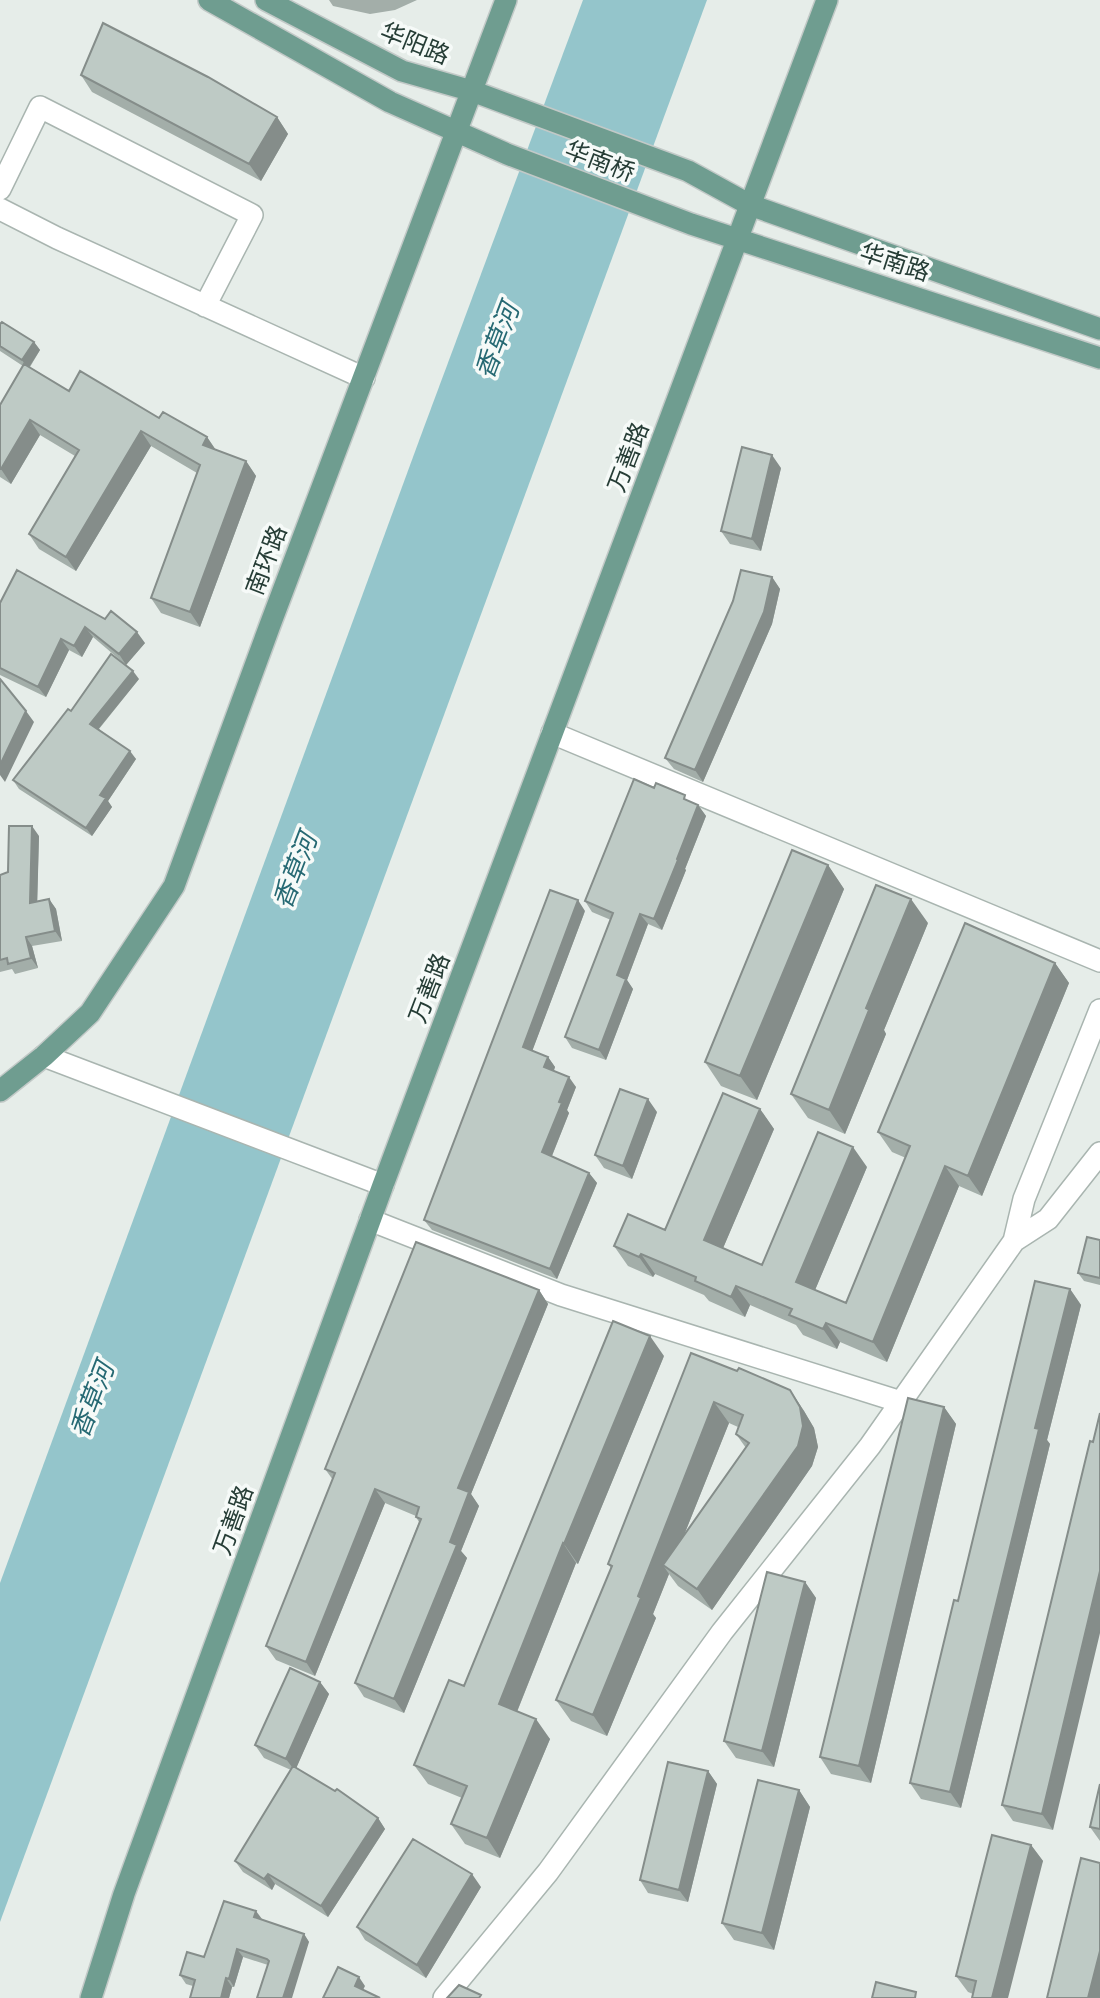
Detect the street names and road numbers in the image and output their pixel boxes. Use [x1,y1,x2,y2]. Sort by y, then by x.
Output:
street label: 华阳路 [376,15,454,71]
street label: 华南桥 [561,134,639,188]
street label: 华南路 [856,236,934,288]
street label: 万善路 [601,418,655,496]
street label: 南环路 [239,521,293,599]
street label: 万善路 [402,949,456,1027]
street label: 万善路 [206,1481,260,1559]

